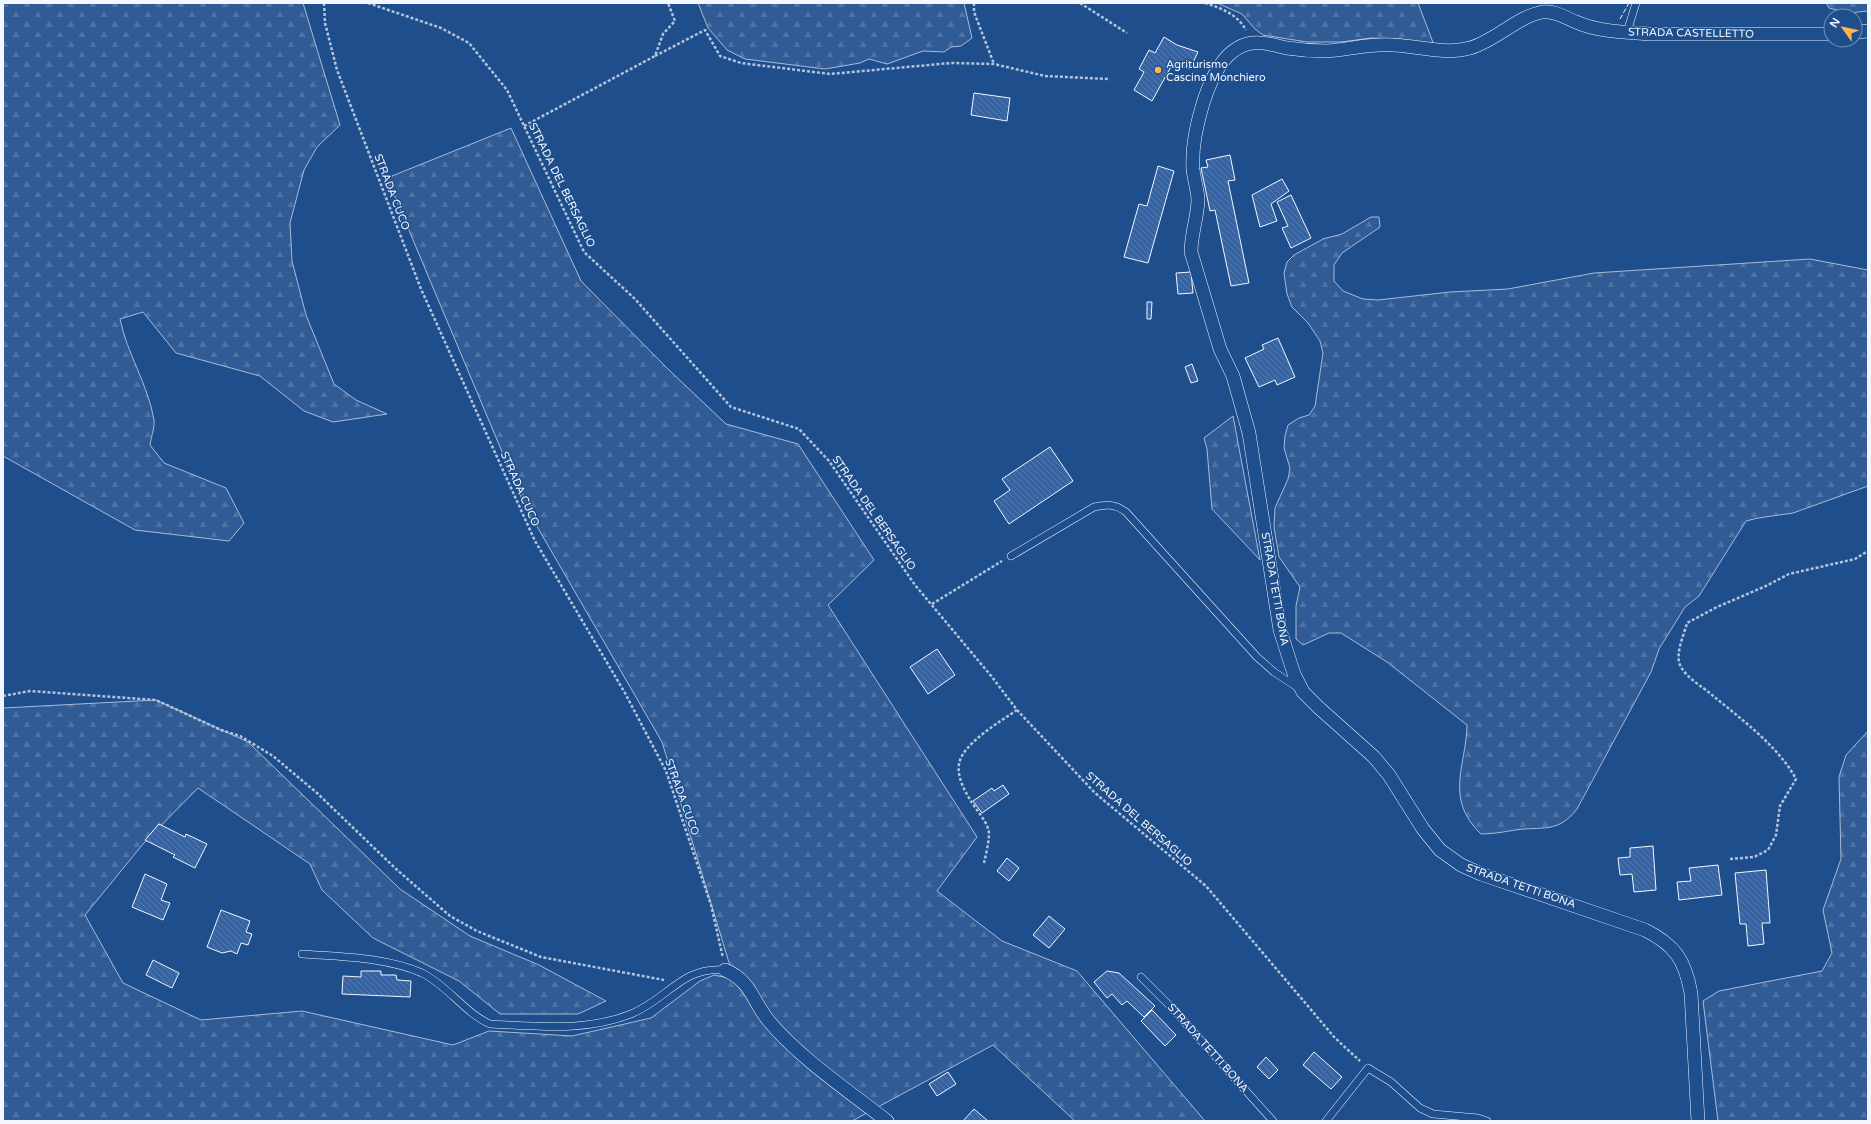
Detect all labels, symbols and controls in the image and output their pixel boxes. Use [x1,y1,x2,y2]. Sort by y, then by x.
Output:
north arrow [1823,8,1863,48]
text: N [1827,16,1843,30]
street label: STRADA CASTELLETTO [1628,25,1754,41]
place label: Agriturismo Cascina Monchiero [1166,58,1266,84]
marker: Agriturismo Cascina Monchiero [1153,65,1163,75]
street label: STRADA DEL BERSAGLIO [526,121,598,249]
street label: STRADA CUCO [371,152,413,232]
street label: STRADA CUCO [498,450,542,529]
street label: STRADA DEL BERSAGLIO [829,453,919,573]
street label: STRADA TETTI BONA [1259,531,1291,647]
street label: STRADA CUCO [662,757,702,837]
street label: STRADA DEL BERSAGLIO [1083,769,1195,869]
street label: STRADA TETTI BONA [1465,861,1577,911]
street label: STRADA TETTI BONA [1165,1001,1251,1095]

